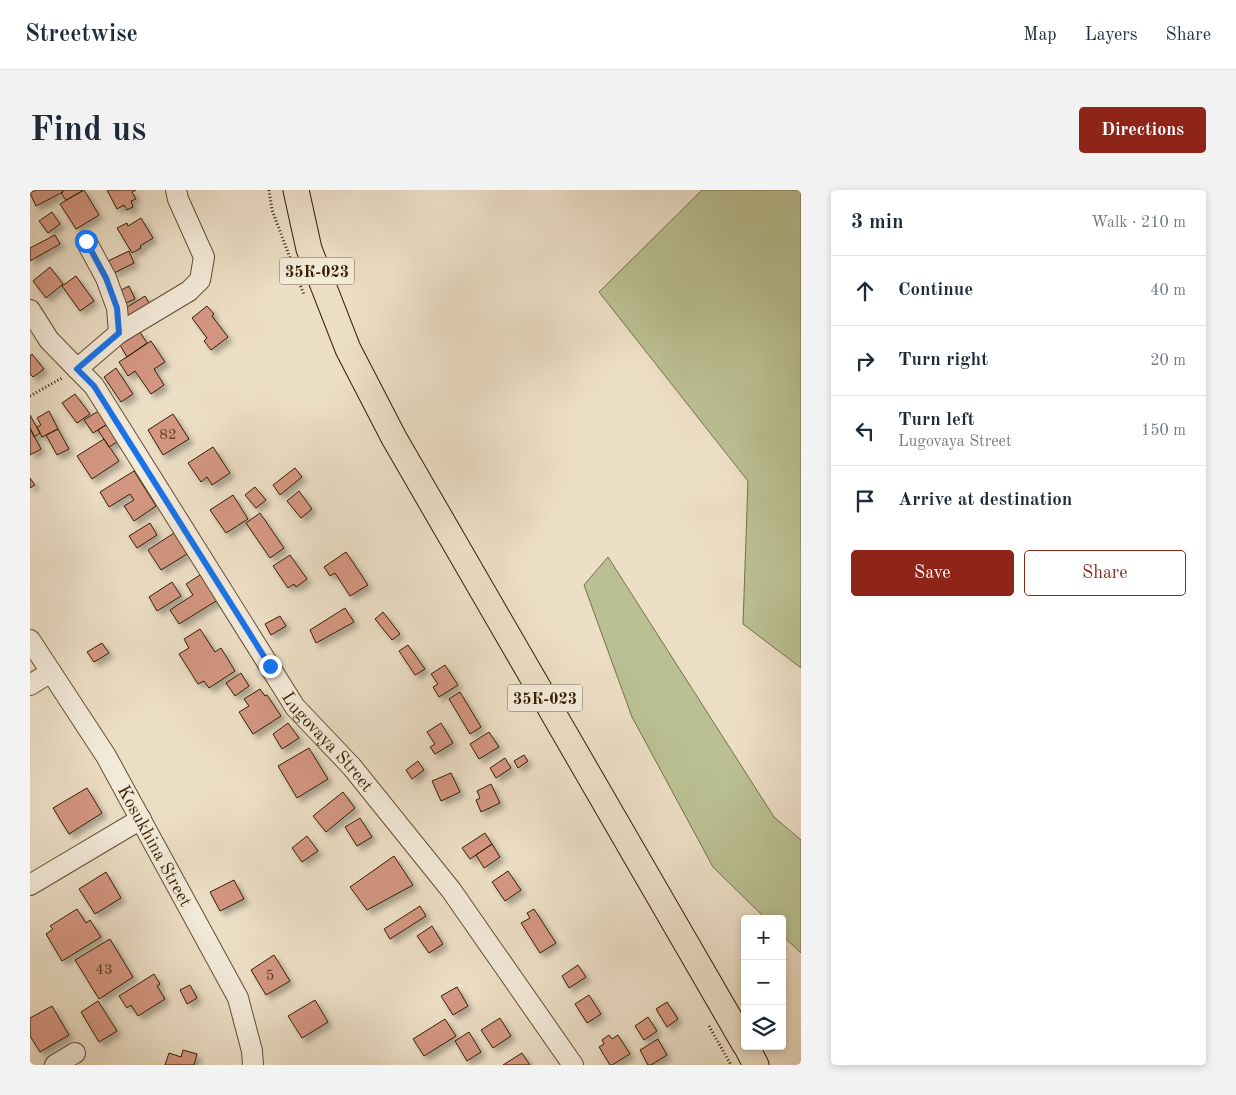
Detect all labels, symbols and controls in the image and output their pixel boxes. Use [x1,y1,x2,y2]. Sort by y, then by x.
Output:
text: Streetwise [25,23,138,47]
text: Map [1023,26,1057,44]
text: Layers [1085,26,1137,44]
text: Share [1165,26,1211,44]
button: Directions [1079,107,1206,153]
text: Find us [30,113,146,148]
text: 3 min [851,212,904,233]
text: Walk · 210 m [1091,215,1186,231]
route start [75,230,98,253]
road number: 35К-023 [280,258,354,284]
icon: ahead [851,277,879,305]
text: Continue [898,281,973,300]
text: 40 m [1150,283,1186,299]
icon: right [851,347,879,375]
text: Turn right [898,351,988,370]
text: 20 m [1150,353,1186,369]
text: Turn left [898,411,975,430]
icon: left [851,417,879,445]
text: 150 m [1141,423,1186,439]
house number: 82 [159,428,177,443]
text: Lugovaya Street [898,434,1012,450]
icon: arrive [851,487,879,515]
text: Arrive at destination [898,491,1072,510]
button: Save [851,550,1014,596]
button: Share [1024,550,1186,596]
route end [259,655,282,678]
road number: 35К-023 [508,684,582,712]
street label: Lugovaya Street [278,689,376,796]
street label: Kosukhina Street [114,783,194,910]
map controls [741,915,786,1050]
button: + [741,915,786,960]
button: − [741,960,786,1005]
house number: 43 [95,963,113,978]
house number: 5 [266,969,274,984]
button: layers [741,1005,786,1050]

